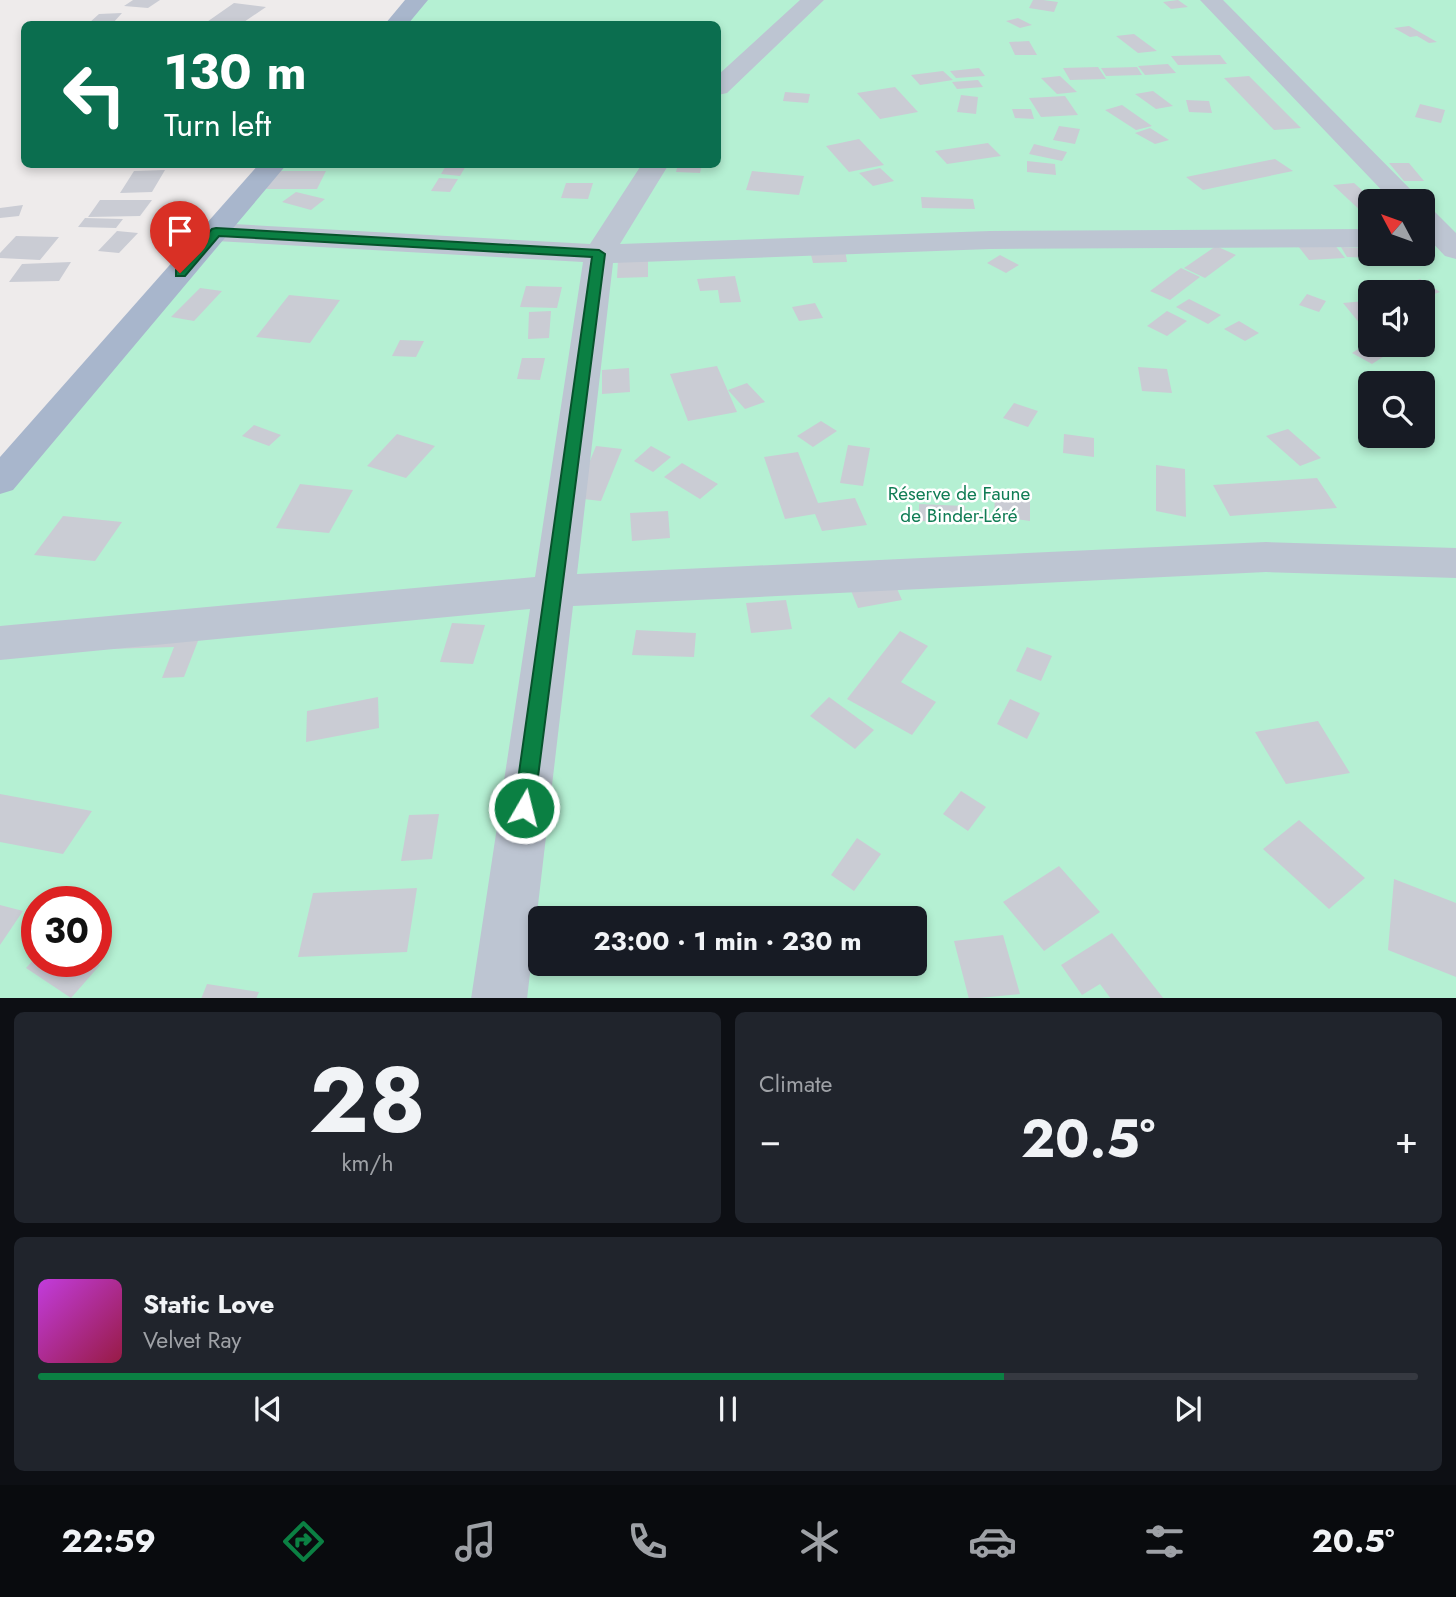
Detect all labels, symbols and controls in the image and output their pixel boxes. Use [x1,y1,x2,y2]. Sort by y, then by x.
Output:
text: 130 m [164,37,307,107]
icon: left [49,49,140,140]
text: Turn left [164,102,271,148]
north arrow [1358,189,1435,266]
map controls [1358,189,1435,448]
pin [150,201,210,273]
icon: arrive [161,212,199,250]
button: sound [1358,280,1435,357]
button: search [1358,371,1435,448]
park label: Réserve de Faune de Binder-Léré [888,480,1031,529]
position arrow [487,771,561,845]
speed limit sign: 30 [21,886,112,977]
text: 23:00 · 1 min · 230 m [594,922,861,960]
text: 28 [309,1035,426,1166]
text: Climate [759,1067,832,1101]
text: 20.5° [1021,1101,1155,1177]
text: − [759,1112,781,1167]
text: + [1395,1112,1418,1167]
text: km/h [342,1146,393,1180]
text: Static Love [143,1285,275,1323]
text: Velvet Ray [143,1323,241,1357]
icon: previous [249,1390,287,1428]
icon: pause [709,1390,747,1428]
icon: next [1169,1390,1207,1428]
icon: directions [279,1517,328,1566]
icon: music [451,1517,500,1566]
icon: phone [623,1517,672,1566]
icon: climate [795,1517,844,1566]
icon: car [968,1517,1017,1566]
icon: filters [1140,1517,1189,1566]
text: 22:59 [62,1518,156,1564]
text: 20.5° [1312,1518,1394,1564]

